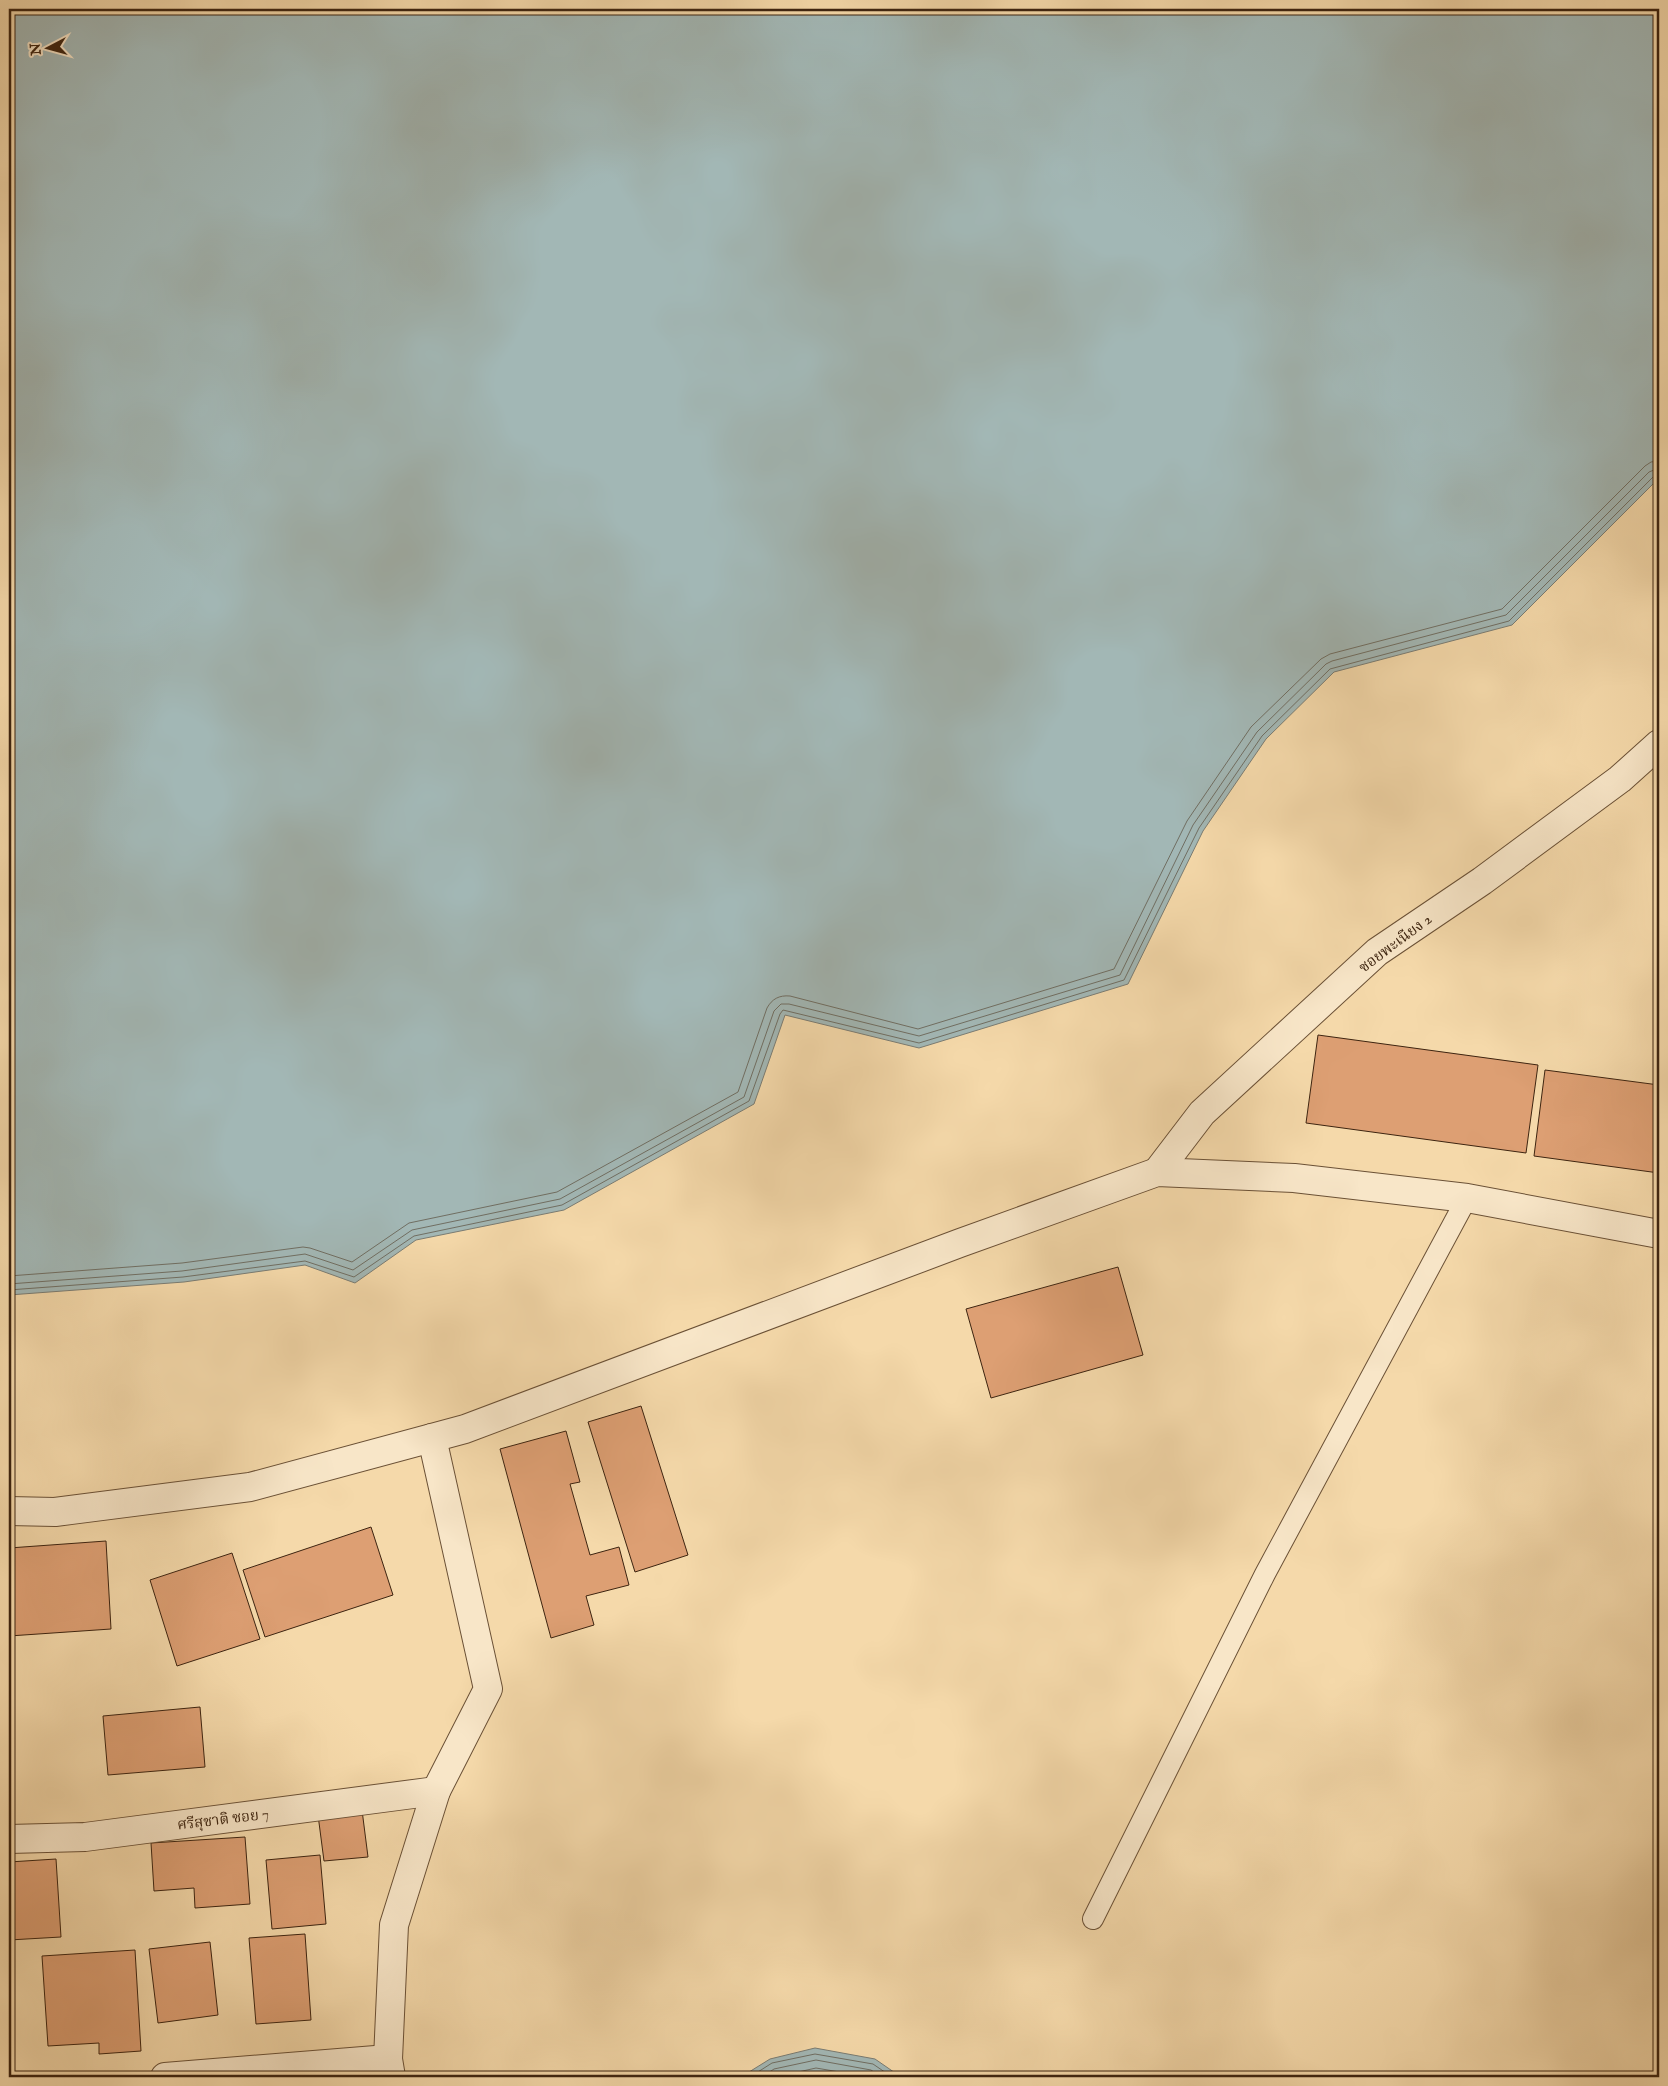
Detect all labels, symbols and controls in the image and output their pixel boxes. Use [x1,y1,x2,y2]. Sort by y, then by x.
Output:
north arrow [22,22,72,72]
text: N [26,42,46,57]
street label: ซอยพะเนียง 2 [1355,910,1436,977]
street label: ศรีสุชาติ ซอย 7 [176,1804,270,1836]

